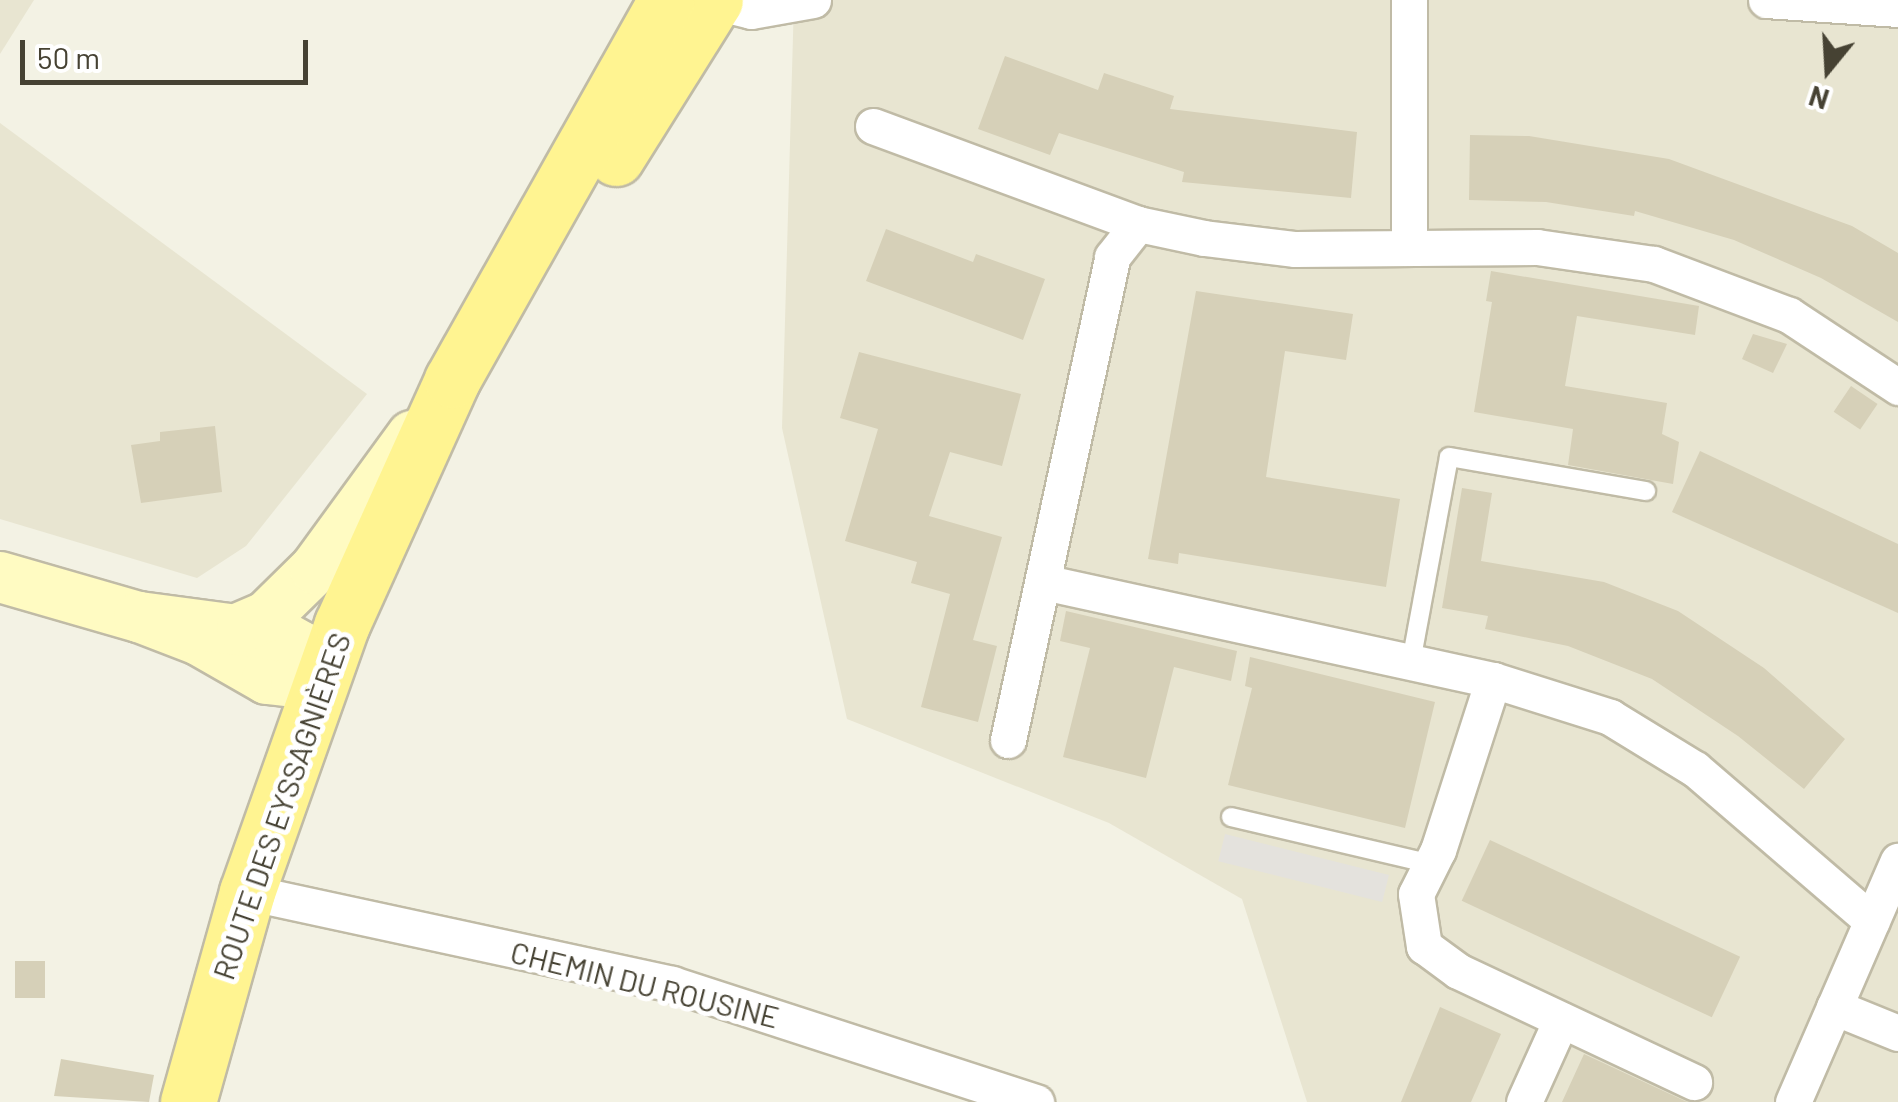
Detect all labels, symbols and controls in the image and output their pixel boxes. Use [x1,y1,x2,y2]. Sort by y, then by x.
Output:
scale bar [25,20,312,82]
north arrow [1778,20,1878,120]
text: 50 m [37,39,100,75]
text: N [1805,79,1833,118]
street label: ROUTE DES EYSSAGNIÈRES [205,628,357,984]
street label: CHEMIN DU ROUSINE [507,933,783,1035]

